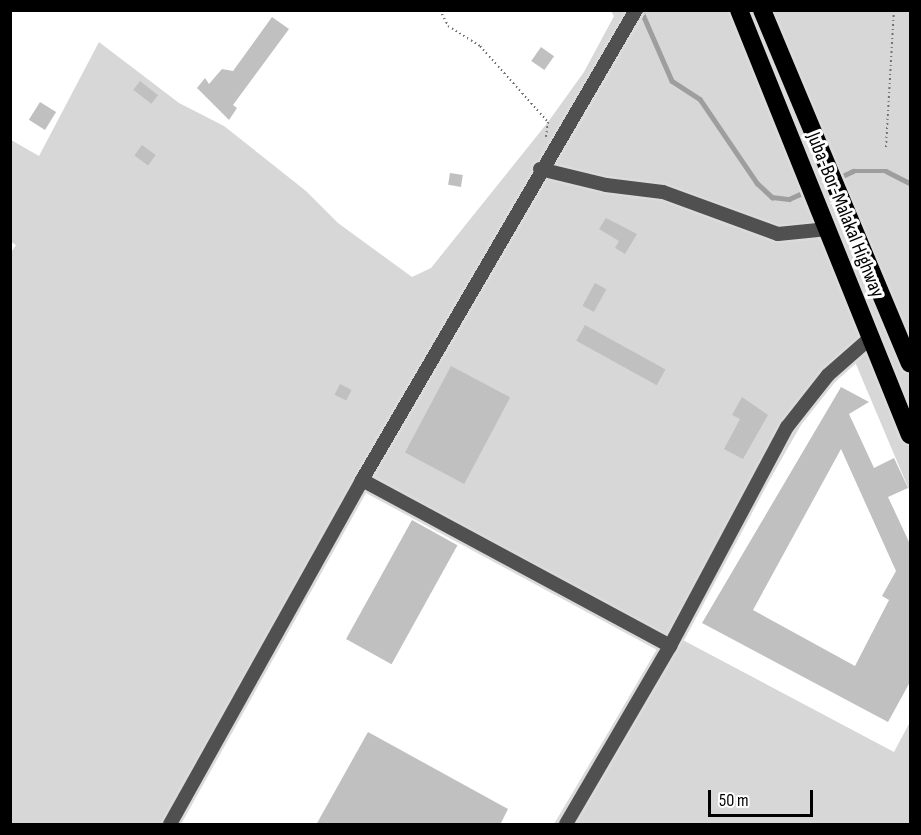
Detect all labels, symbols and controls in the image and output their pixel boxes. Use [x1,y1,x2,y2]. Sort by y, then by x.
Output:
street label: Juba-Bor-Malakal Highway [801,129,889,301]
scale bar [711,778,816,816]
text: 50 m [719,790,749,811]

